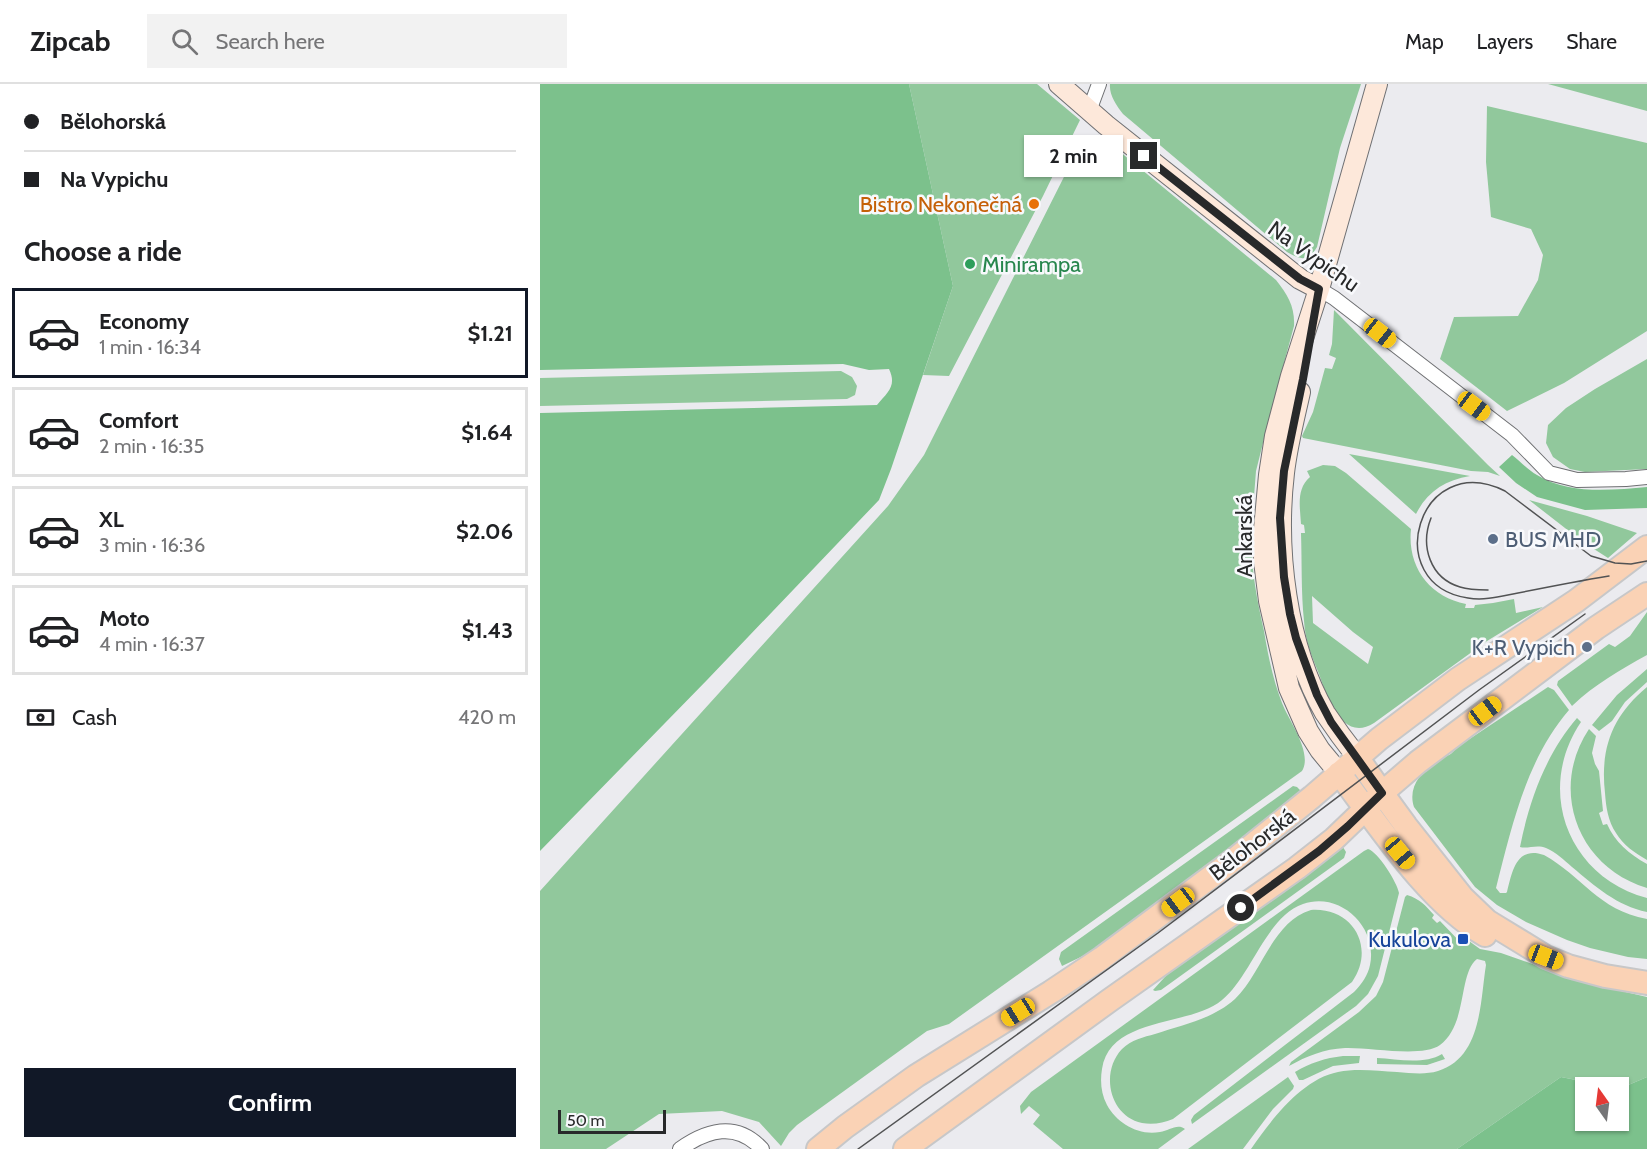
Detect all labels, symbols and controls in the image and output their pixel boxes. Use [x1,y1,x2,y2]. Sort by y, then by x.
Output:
search box [147,14,567,68]
text: Zipcab [30,24,111,58]
icon: search [168,25,201,58]
text: Search here [216,28,325,55]
text: Map [1405,29,1444,54]
text: Layers [1477,29,1533,54]
text: Share [1566,29,1617,54]
text: Bělohorská [60,108,166,135]
callout: 2 min [1024,135,1123,177]
route end [1130,142,1157,169]
text: 2 min [1049,144,1098,168]
text: Na Vypichu [60,166,169,193]
place label: Bistro Nekonečná [860,191,1022,218]
marker: Bistro Nekonečná [1027,197,1041,211]
street label: Na Vypichu [1263,215,1365,298]
text: Choose a ride [24,235,182,268]
place label: Minirampa [982,251,1081,278]
marker: Minirampa [963,257,977,271]
icon: car [27,306,81,360]
text: Economy [99,308,189,335]
car [1360,315,1400,351]
text: $1.21 [467,320,513,347]
text: 1 min · 16:34 [99,335,201,359]
car [1454,388,1494,424]
icon: car [27,405,81,459]
text: Comfort [99,407,178,434]
text: $1.64 [461,419,513,446]
text: 2 min · 16:35 [99,434,204,458]
street label: Ankarská [1231,494,1258,577]
icon: car [27,504,81,558]
text: XL [99,506,124,533]
text: $2.06 [456,518,513,545]
place label: BUS MHD [1505,526,1601,553]
marker: BUS MHD [1486,532,1500,546]
text: 3 min · 16:36 [99,533,205,557]
icon: car [27,603,81,657]
text: Moto [99,605,150,632]
text: $1.43 [462,617,513,644]
text: 4 min · 16:37 [99,632,205,656]
place label: K+R Vypich [1472,634,1575,661]
marker: K+R Vypich [1580,640,1594,654]
car [1465,693,1505,729]
icon: cash [24,701,57,734]
text: Cash [72,704,117,731]
text: 420 m [458,705,516,729]
street label: Bělohorská [1204,802,1301,886]
car [1382,833,1418,873]
car [1158,884,1198,920]
route start [1227,894,1254,921]
place label: Kukulova [1368,926,1451,953]
marker: Kukulova [1456,932,1470,946]
car [1526,942,1566,972]
car [998,995,1038,1029]
button: Confirm [24,1068,516,1137]
north arrow [1575,1077,1629,1131]
map controls [1575,1077,1629,1131]
scale bar [558,1107,666,1134]
text: 50 m [567,1111,604,1130]

